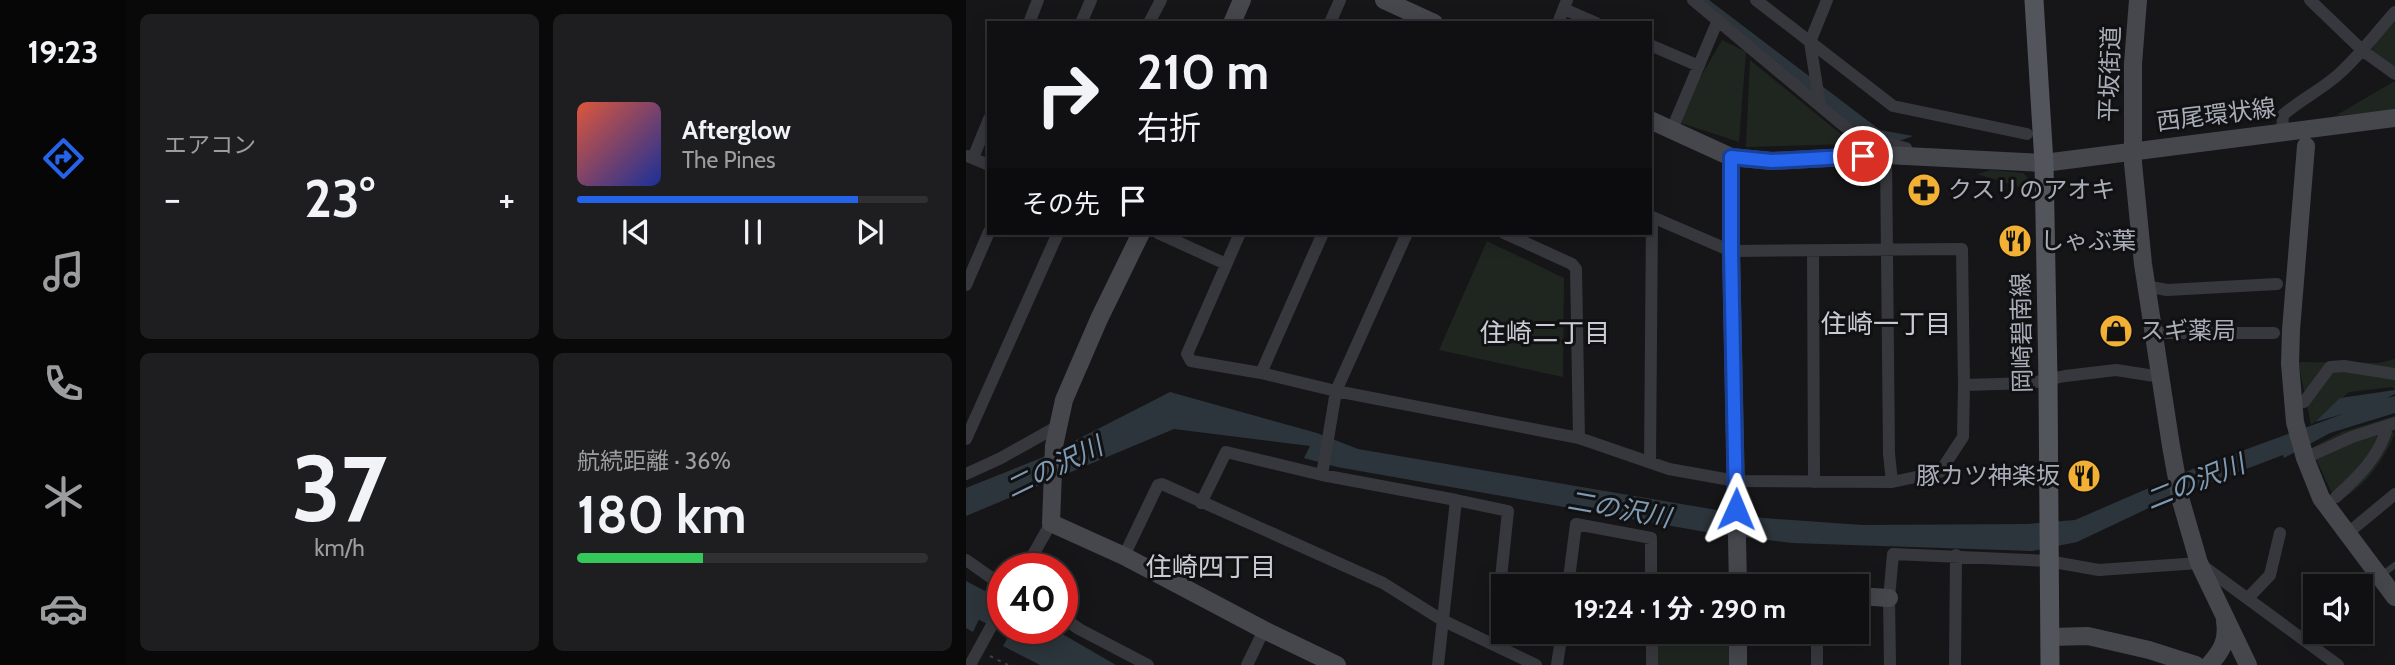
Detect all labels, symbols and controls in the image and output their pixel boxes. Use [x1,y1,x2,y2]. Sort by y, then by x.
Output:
street label: 平坂街道 [2093,26,2126,122]
text: 19:23 [27,32,99,71]
text: 210 m [1137,42,1269,101]
icon: right [1022,49,1113,140]
street label: 西尾環状線 [2155,93,2277,136]
text: 右折 [1137,108,1201,147]
text: Afterglow [682,114,791,146]
pin [1833,126,1893,186]
text: エアコン [164,131,256,159]
icon: directions [39,134,88,183]
icon: arrive [1844,137,1882,175]
text: The Pines [682,146,776,174]
text: 23° [304,167,375,230]
pharmacy icon: クスリのアオキ [1905,171,1943,209]
text: − [164,175,181,222]
text: + [498,175,515,222]
place label: クスリのアオキ [1948,175,2115,204]
icon: arrive [1114,182,1152,220]
text: その先 [1022,188,1100,220]
icon: previous [617,213,655,251]
icon: pause [734,213,772,251]
icon: next [851,213,889,251]
restaurant icon: しゃぶ葉 [1996,222,2034,260]
place label: しゃぶ葉 [2040,226,2136,255]
icon: music [39,247,88,296]
street label: 岡崎碧南線 [2006,273,2037,393]
district label: 住崎一丁目 [1821,308,1951,340]
shop icon: スギ薬局 [2097,312,2135,350]
place label: スギ薬局 [2140,316,2236,345]
district label: 住崎二丁目 [1480,317,1610,349]
icon: phone [39,359,88,408]
water label: 二の沢川 [1000,429,1110,504]
text: 37 [292,433,387,544]
text: 航続距離 · 36% [577,447,731,475]
water label: 二の沢川 [2141,447,2252,516]
restaurant icon: 豚カツ神楽坂 [2065,457,2103,495]
place label: 豚カツ神楽坂 [1916,461,2060,490]
icon: climate [39,472,88,521]
position arrow [1699,472,1773,546]
text: 180 km [577,483,746,546]
water label: 二の沢川 [1565,484,1676,534]
text: km/h [314,534,365,562]
district label: 住崎四丁目 [1146,551,1276,583]
speed limit sign: 40 [987,553,1078,644]
map controls [2303,574,2373,644]
button: sound [2303,574,2373,644]
icon: car [39,584,88,633]
text: 19:24 · 1 分 · 290 m [1574,593,1786,625]

